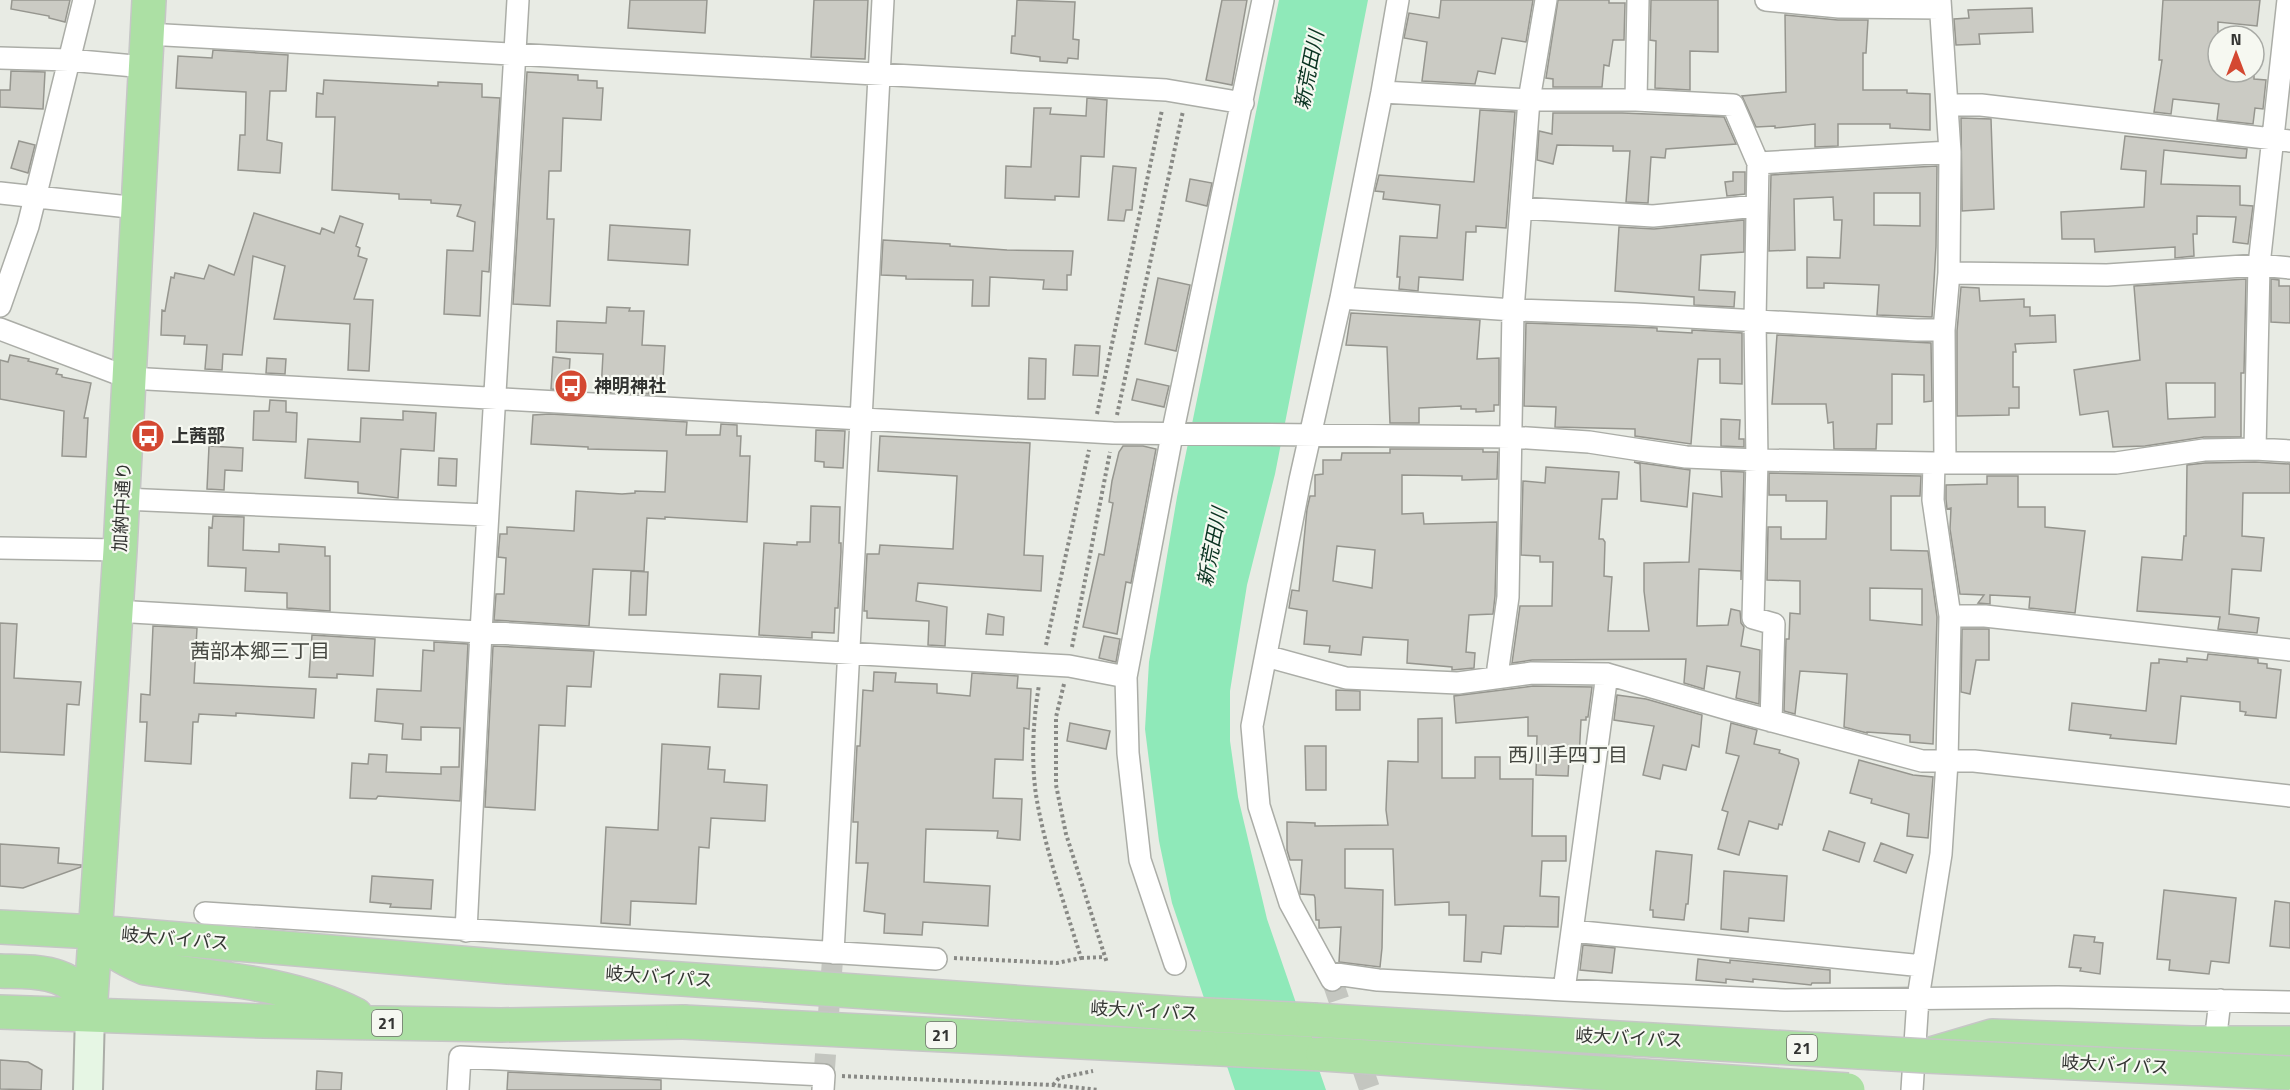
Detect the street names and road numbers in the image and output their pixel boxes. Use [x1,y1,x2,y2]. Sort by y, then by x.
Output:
street label: 加納中通り [106,461,137,553]
street label: 岐大バイパス [120,920,230,957]
street label: 岐大バイパス [604,959,714,994]
street label: 岐大バイパス [1090,994,1198,1027]
road number: 21 [372,1010,402,1036]
street label: 岐大バイパス [1575,1021,1683,1054]
road number: 21 [926,1022,956,1048]
road number: 21 [1787,1035,1817,1061]
street label: 岐大バイパス [2061,1048,2169,1081]

